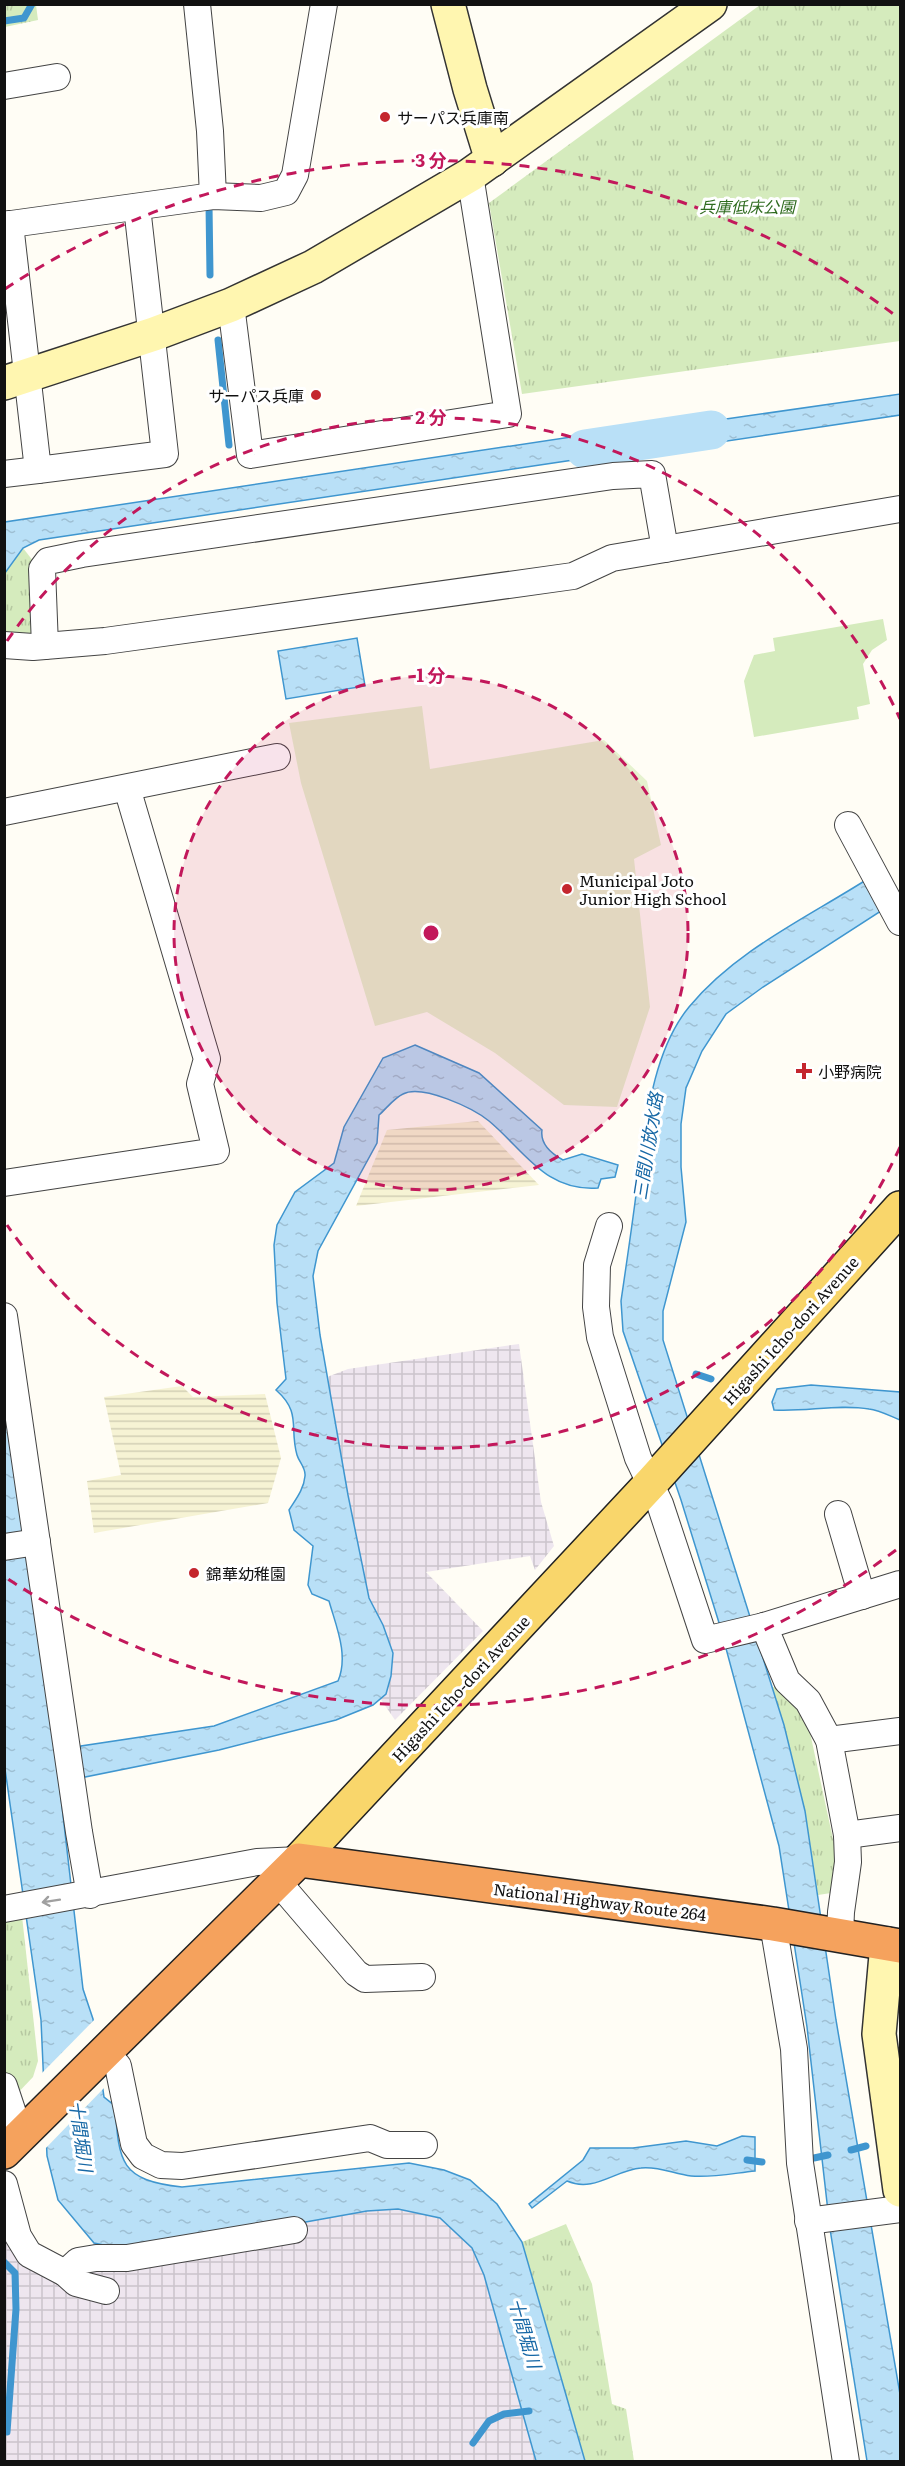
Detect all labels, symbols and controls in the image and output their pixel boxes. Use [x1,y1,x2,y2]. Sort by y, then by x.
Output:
place label: サーパス兵庫南 [397,105,509,129]
marker: サーパス兵庫南 [378,110,392,124]
text: 3 分 [415,146,447,173]
park label: 兵庫低床公園 [699,194,797,218]
place label: サーパス兵庫 [208,383,304,407]
marker: サーパス兵庫 [309,388,323,402]
text: 2 分 [415,403,447,430]
text: 1 分 [416,661,446,688]
place label: Municipal Joto Junior High School [579,868,727,910]
marker: Municipal Joto Junior High School [560,882,574,896]
centre of rings [421,923,441,943]
place label: 小野病院 [818,1059,882,1083]
marker: 小野病院 [795,1062,813,1080]
water label: 三間川放水路 [625,1089,669,1201]
street label: Higashi Icho-dori Avenue [716,1250,864,1410]
place label: 錦華幼稚園 [206,1561,286,1585]
marker: 錦華幼稚園 [187,1566,201,1580]
street label: Higashi Icho-dori Avenue [385,1609,535,1767]
street label: National Highway Route 264 [492,1876,708,1926]
one-way arrow [42,1895,62,1906]
water label: 十間堀川 [64,2098,101,2176]
water label: 十間堀川 [503,2295,549,2373]

